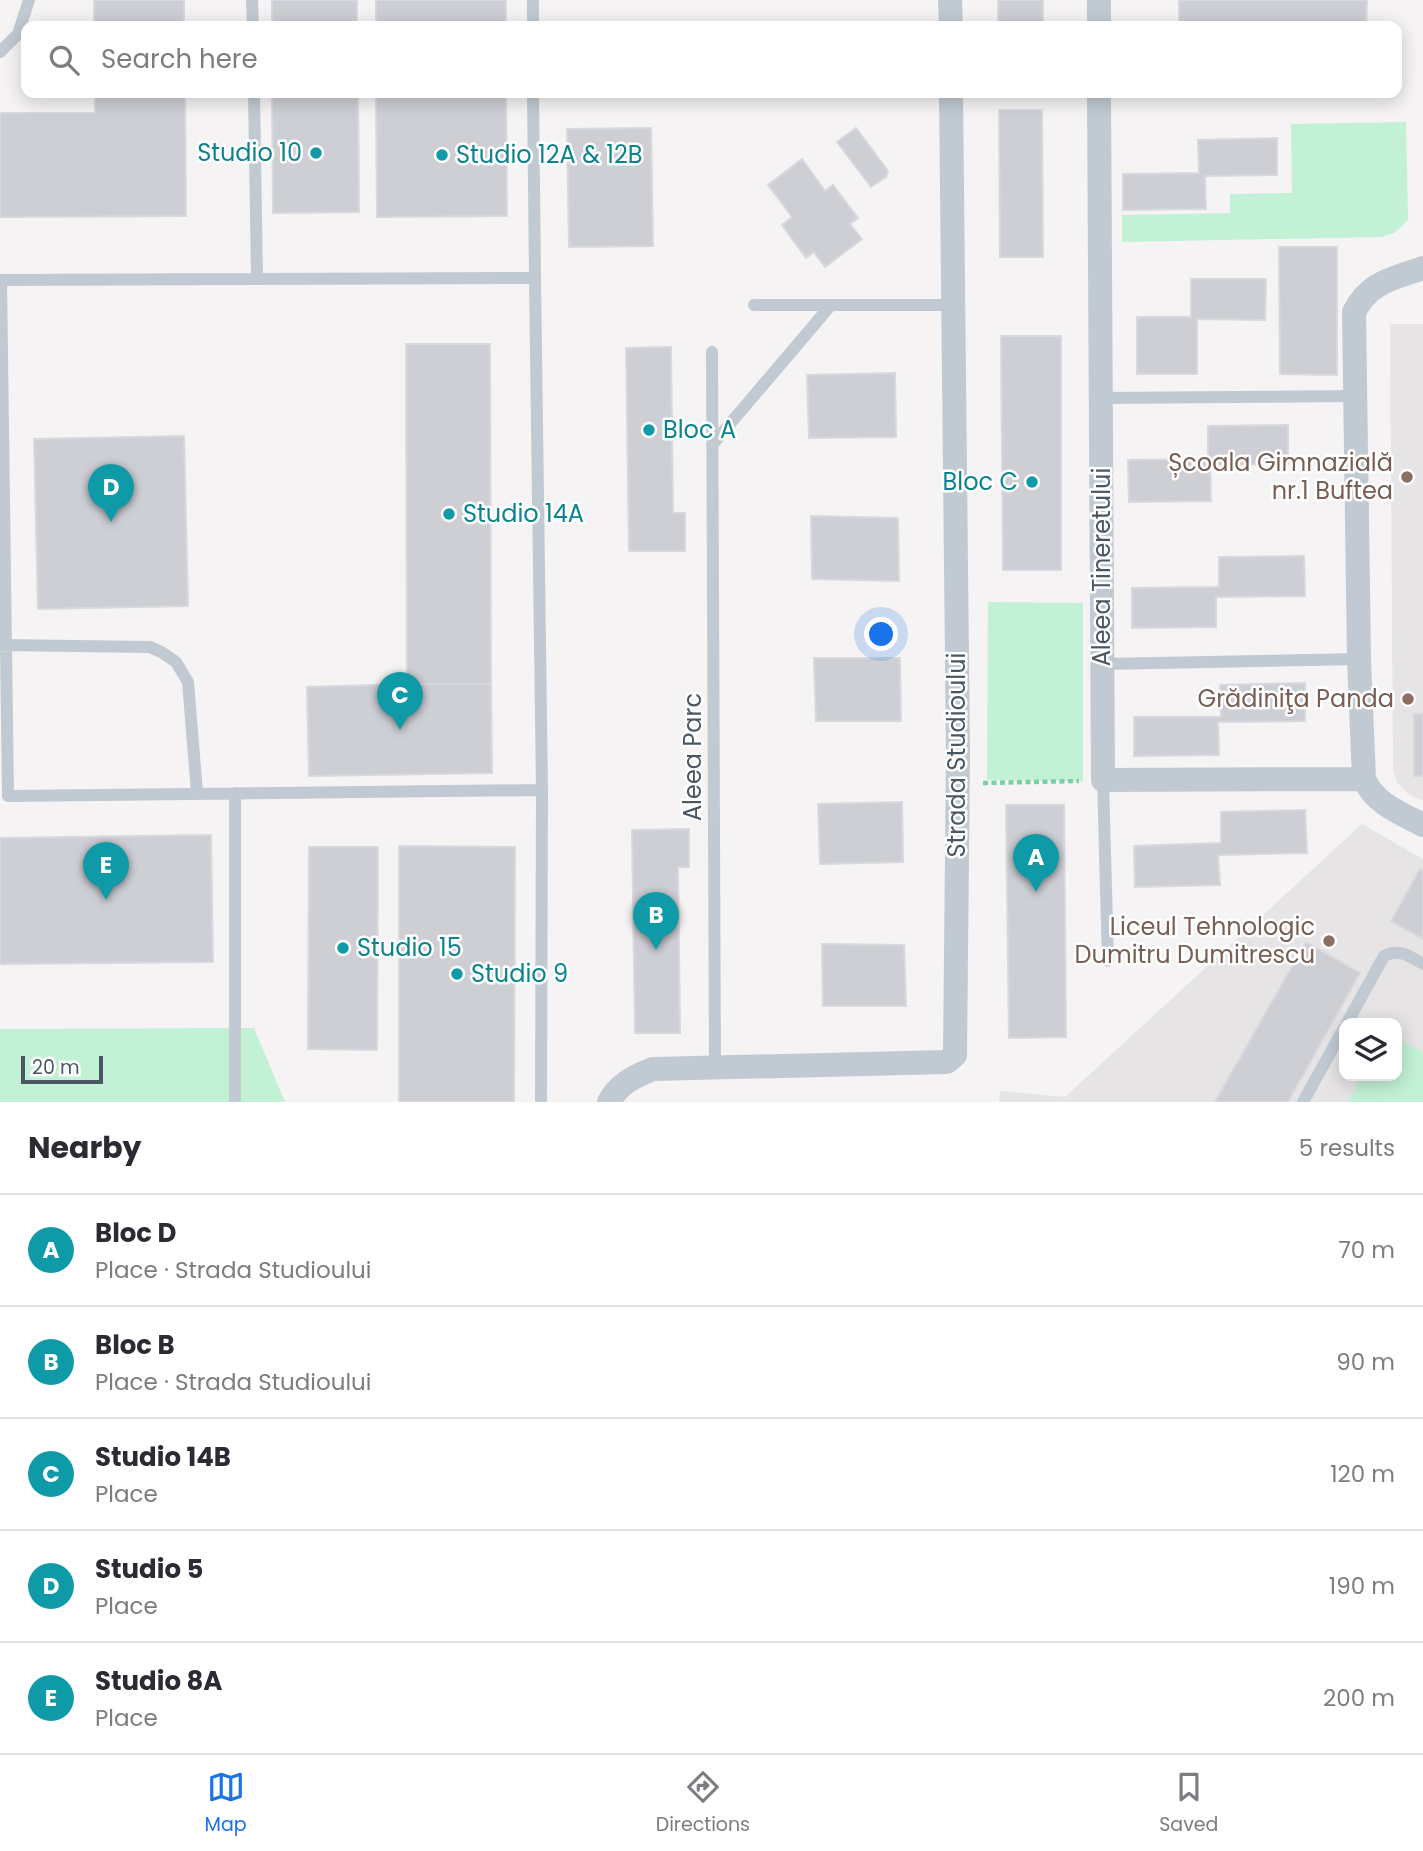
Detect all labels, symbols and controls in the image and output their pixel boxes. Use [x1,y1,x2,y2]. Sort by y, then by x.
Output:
search box [21,21,1402,98]
icon: search [45,41,83,79]
text: Search here [101,41,258,77]
place label: Studio 10 [197,136,302,169]
place label: Studio 12A & 12B [456,138,642,171]
marker: Studio 10 [308,145,324,161]
marker: Studio 12A & 12B [434,147,450,163]
place label: Bloc A [663,413,736,446]
marker: Bloc A [641,422,657,438]
place label: Școala Gimnazială nr.1 Buftea [1168,446,1393,507]
pin: D [88,464,134,522]
place label: Bloc C [943,465,1018,498]
street label: Aleea Tineretului [1085,468,1118,666]
marker: Școala Gimnazială nr.1 Buftea [1399,469,1415,485]
marker: Bloc C [1024,474,1040,490]
place label: Studio 14A [463,497,584,530]
marker: Studio 14A [441,506,457,522]
your location [864,617,898,651]
street label: Strada Studioului [940,652,973,858]
pin: C [377,672,423,730]
place label: Grădiniţa Panda [1197,682,1394,715]
marker: Grădiniţa Panda [1400,691,1416,707]
street label: Aleea Parc [676,693,709,821]
pin: A [1013,834,1059,892]
pin: E [83,842,129,900]
pin: B [633,892,679,950]
place label: Liceul Tehnologic Dumitru Dumitrescu [1075,910,1315,971]
place label: Studio 15 [357,931,462,964]
marker: Liceul Tehnologic Dumitru Dumitrescu [1321,933,1337,949]
marker: Studio 15 [335,940,351,956]
place label: Studio 9 [471,957,568,990]
marker: Studio 9 [449,966,465,982]
map controls [1339,1018,1402,1081]
button: layers [1339,1018,1402,1081]
scale bar [21,1053,103,1085]
text: 20 m [32,1054,80,1081]
text: Nearby [28,1126,142,1169]
text: 5 results [1299,1132,1395,1164]
text: Bloc D [95,1215,177,1251]
text: A [43,1234,59,1266]
text: 70 m [1338,1234,1395,1266]
text: Place · Strada Studioului [95,1254,371,1286]
text: Bloc B [95,1327,175,1363]
text: B [43,1346,59,1378]
text: 90 m [1336,1346,1395,1378]
text: Place · Strada Studioului [95,1366,371,1398]
text: Studio 14B [95,1439,231,1475]
text: C [42,1458,60,1490]
text: 120 m [1330,1458,1395,1490]
text: Place [95,1478,158,1510]
text: Studio 5 [95,1551,203,1587]
text: D [43,1570,59,1602]
text: 190 m [1329,1570,1395,1602]
text: Place [95,1590,158,1622]
text: Studio 8A [95,1663,222,1699]
text: E [45,1682,57,1714]
text: 200 m [1323,1682,1395,1714]
text: Place [95,1702,158,1734]
tab: Map [205,1768,247,1839]
tab: Directions [656,1768,750,1839]
tab: Saved [1159,1768,1218,1839]

